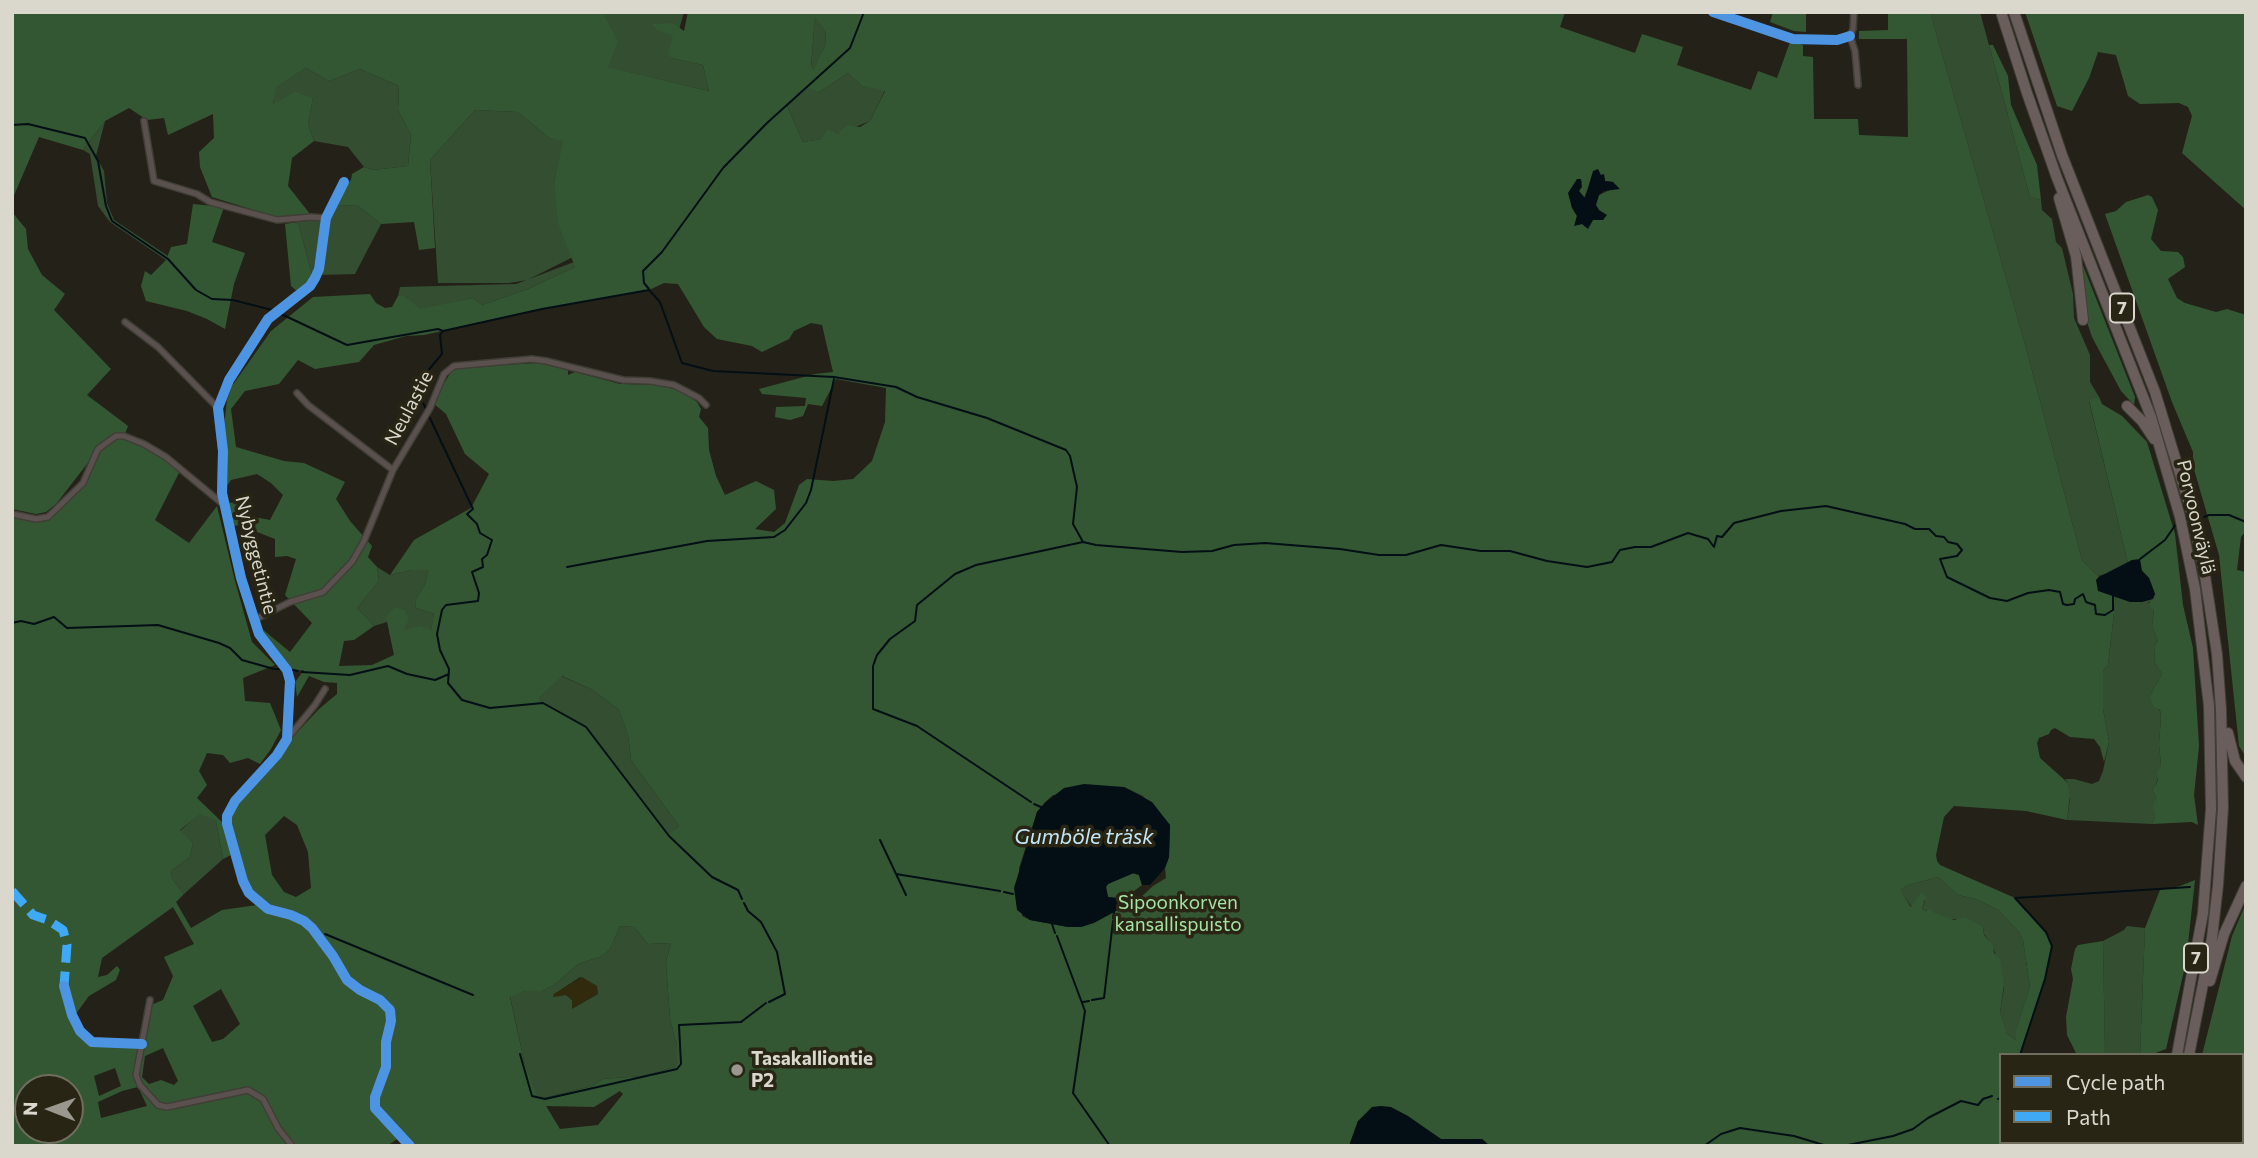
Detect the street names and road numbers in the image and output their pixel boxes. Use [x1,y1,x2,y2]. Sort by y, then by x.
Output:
road number: 7 [2110,294,2134,322]
street label: Neulastie [380,367,438,449]
street label: Porvoonväylä [2172,457,2220,577]
street label: Nybyggetintie [230,493,282,617]
road number: 7 [2184,944,2208,973]

